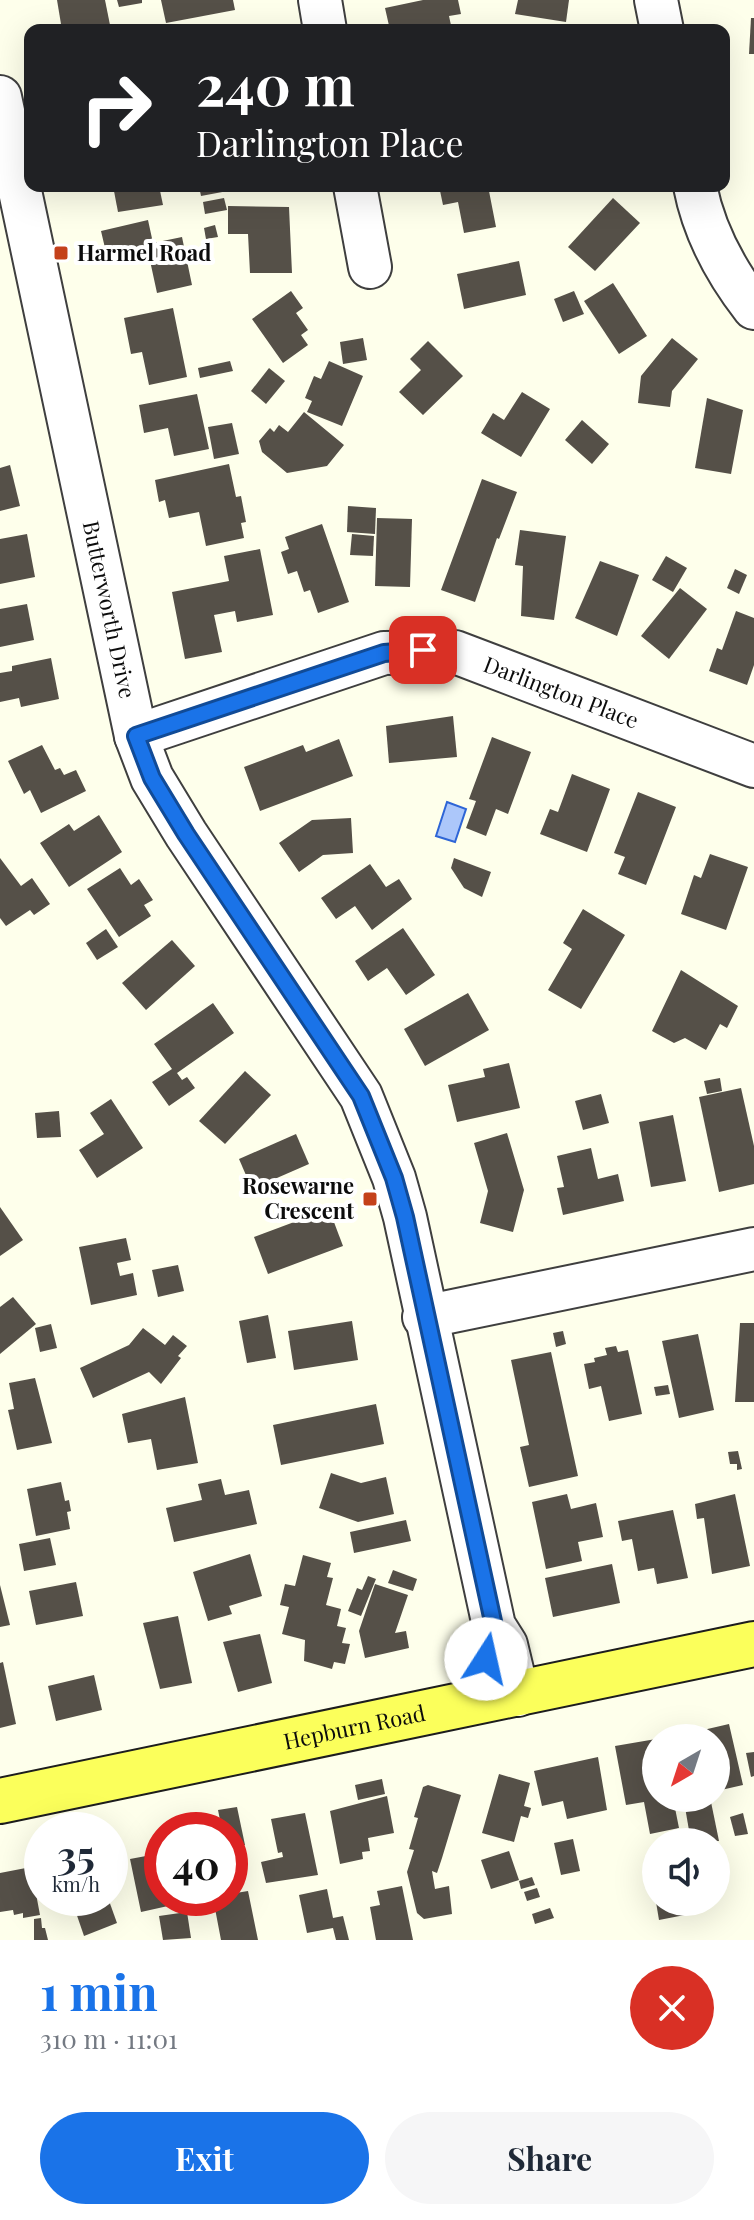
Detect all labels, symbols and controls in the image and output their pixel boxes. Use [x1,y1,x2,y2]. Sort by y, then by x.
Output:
text: 240 m [196,46,355,121]
icon: right [64,56,168,160]
text: Darlington Place [196,118,464,166]
place label: Harmel Road [77,237,211,267]
marker: Harmel Road [52,244,70,262]
street label: Butterworth Drive [77,518,144,701]
pin [389,616,457,684]
icon: arrive [401,628,445,672]
street label: Darlington Place [480,648,643,735]
place label: Rosewarne Crescent [242,1170,354,1225]
marker: Rosewarne Crescent [361,1190,379,1208]
position arrow [444,1617,528,1701]
street label: Hepburn Road [281,1697,428,1756]
north arrow [642,1724,730,1812]
map controls [642,1724,730,1916]
speed limit sign: 40 [144,1812,248,1916]
text: 35 [57,1827,95,1880]
button: sound [642,1828,730,1916]
text: km/h [52,1870,100,1897]
text: 1 min [40,1959,158,2023]
button: close [630,1966,714,2050]
text: 310 m · 11:01 [40,2021,178,2056]
button: Exit [40,2112,369,2204]
button: Share [385,2112,714,2204]

